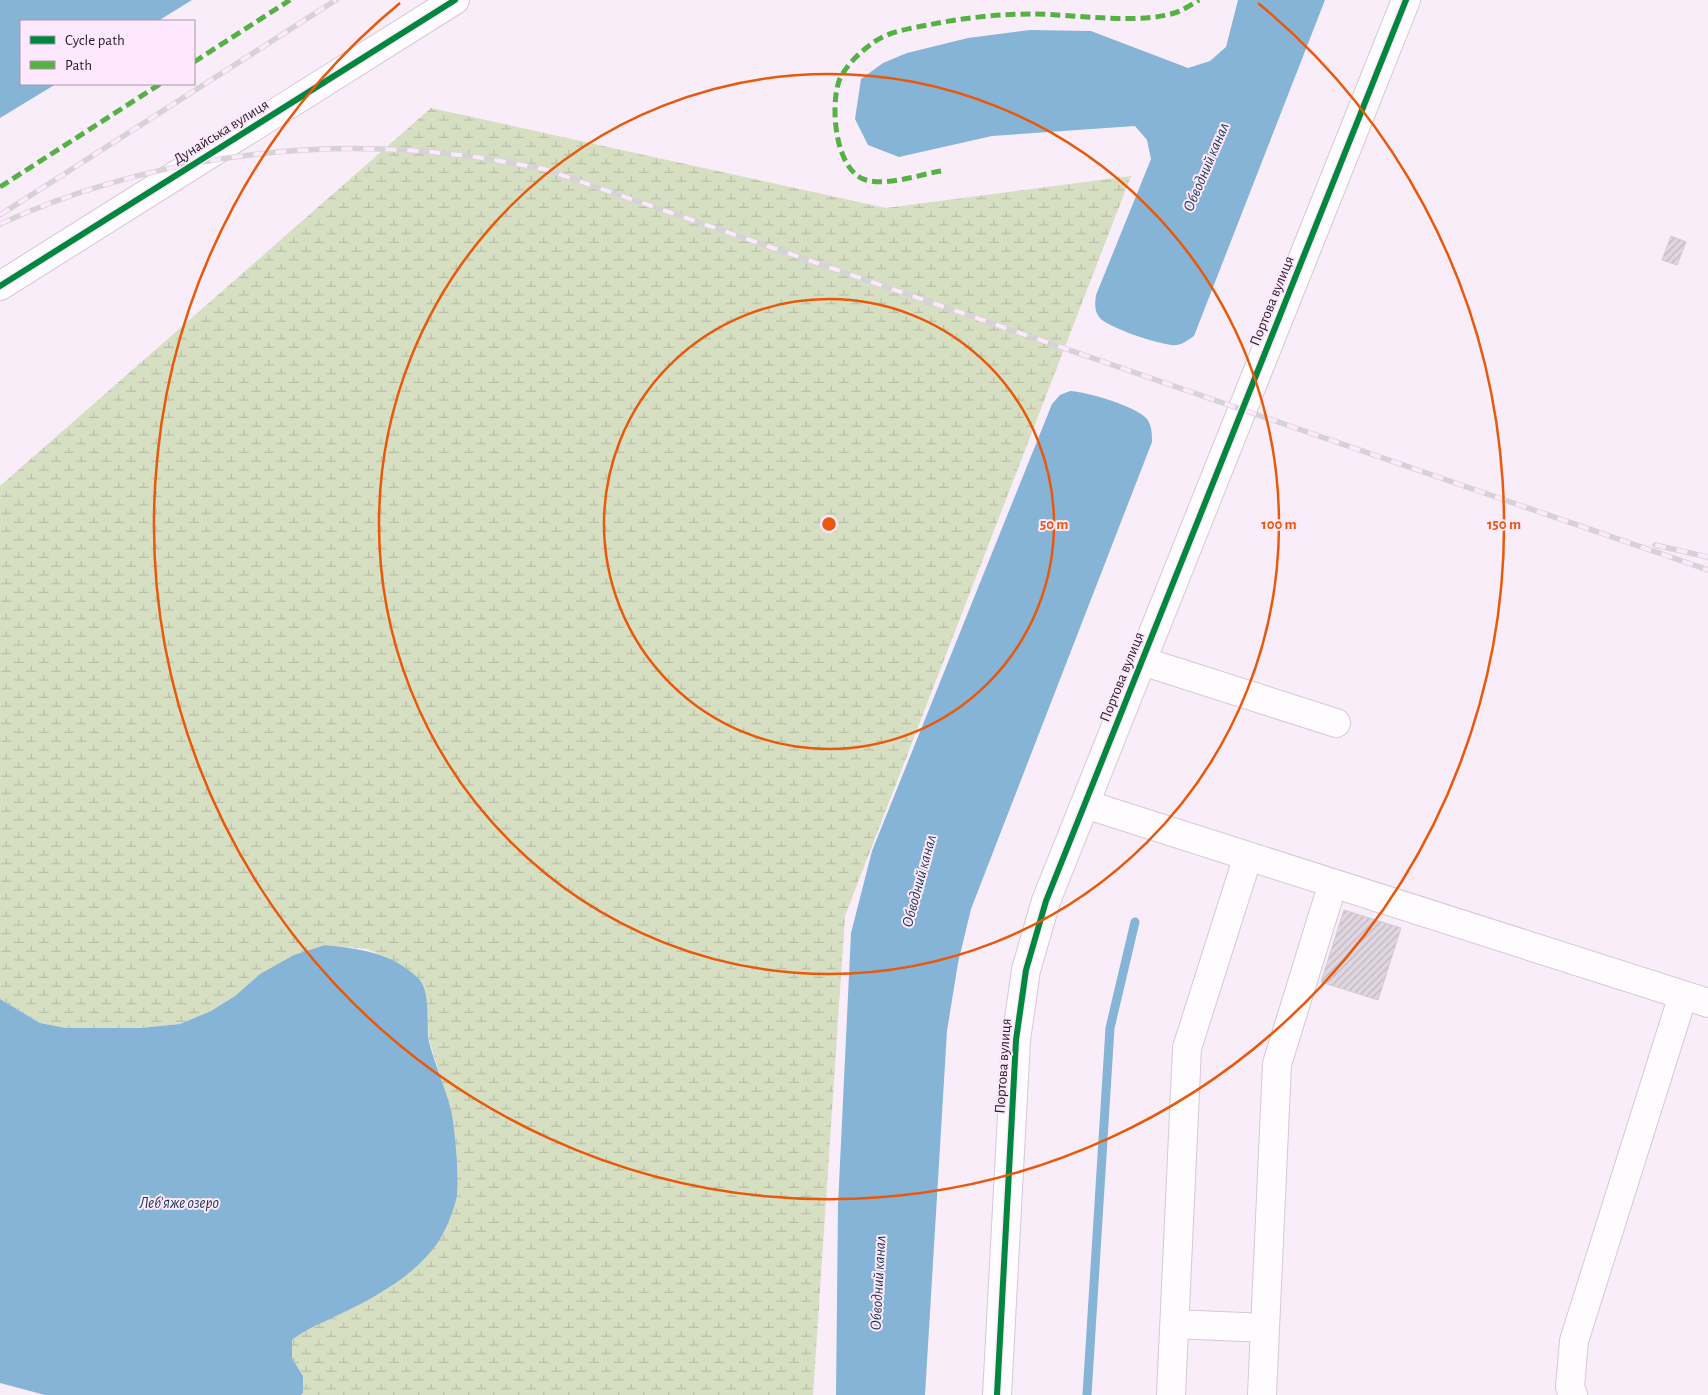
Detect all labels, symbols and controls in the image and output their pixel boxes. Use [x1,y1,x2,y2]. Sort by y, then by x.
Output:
legend [20,20,195,85]
text: Cycle path [65,33,125,48]
text: Path [65,58,92,73]
street label: Дунайська вулиця [171,97,271,167]
water label: Обводний канал [1180,120,1232,214]
street label: Портова вулиця [1247,254,1297,348]
centre of rings [820,515,838,533]
text: 50 m [1040,517,1068,532]
text: 100 m [1261,517,1297,532]
text: 150 m [1487,517,1521,532]
street label: Портова вулиця [1097,630,1147,724]
water label: Обводний канал [899,833,939,929]
street label: Портова вулиця [992,1018,1014,1114]
water label: Леб’яже озеро [138,1195,219,1212]
water label: Обводний канал [868,1235,888,1331]

